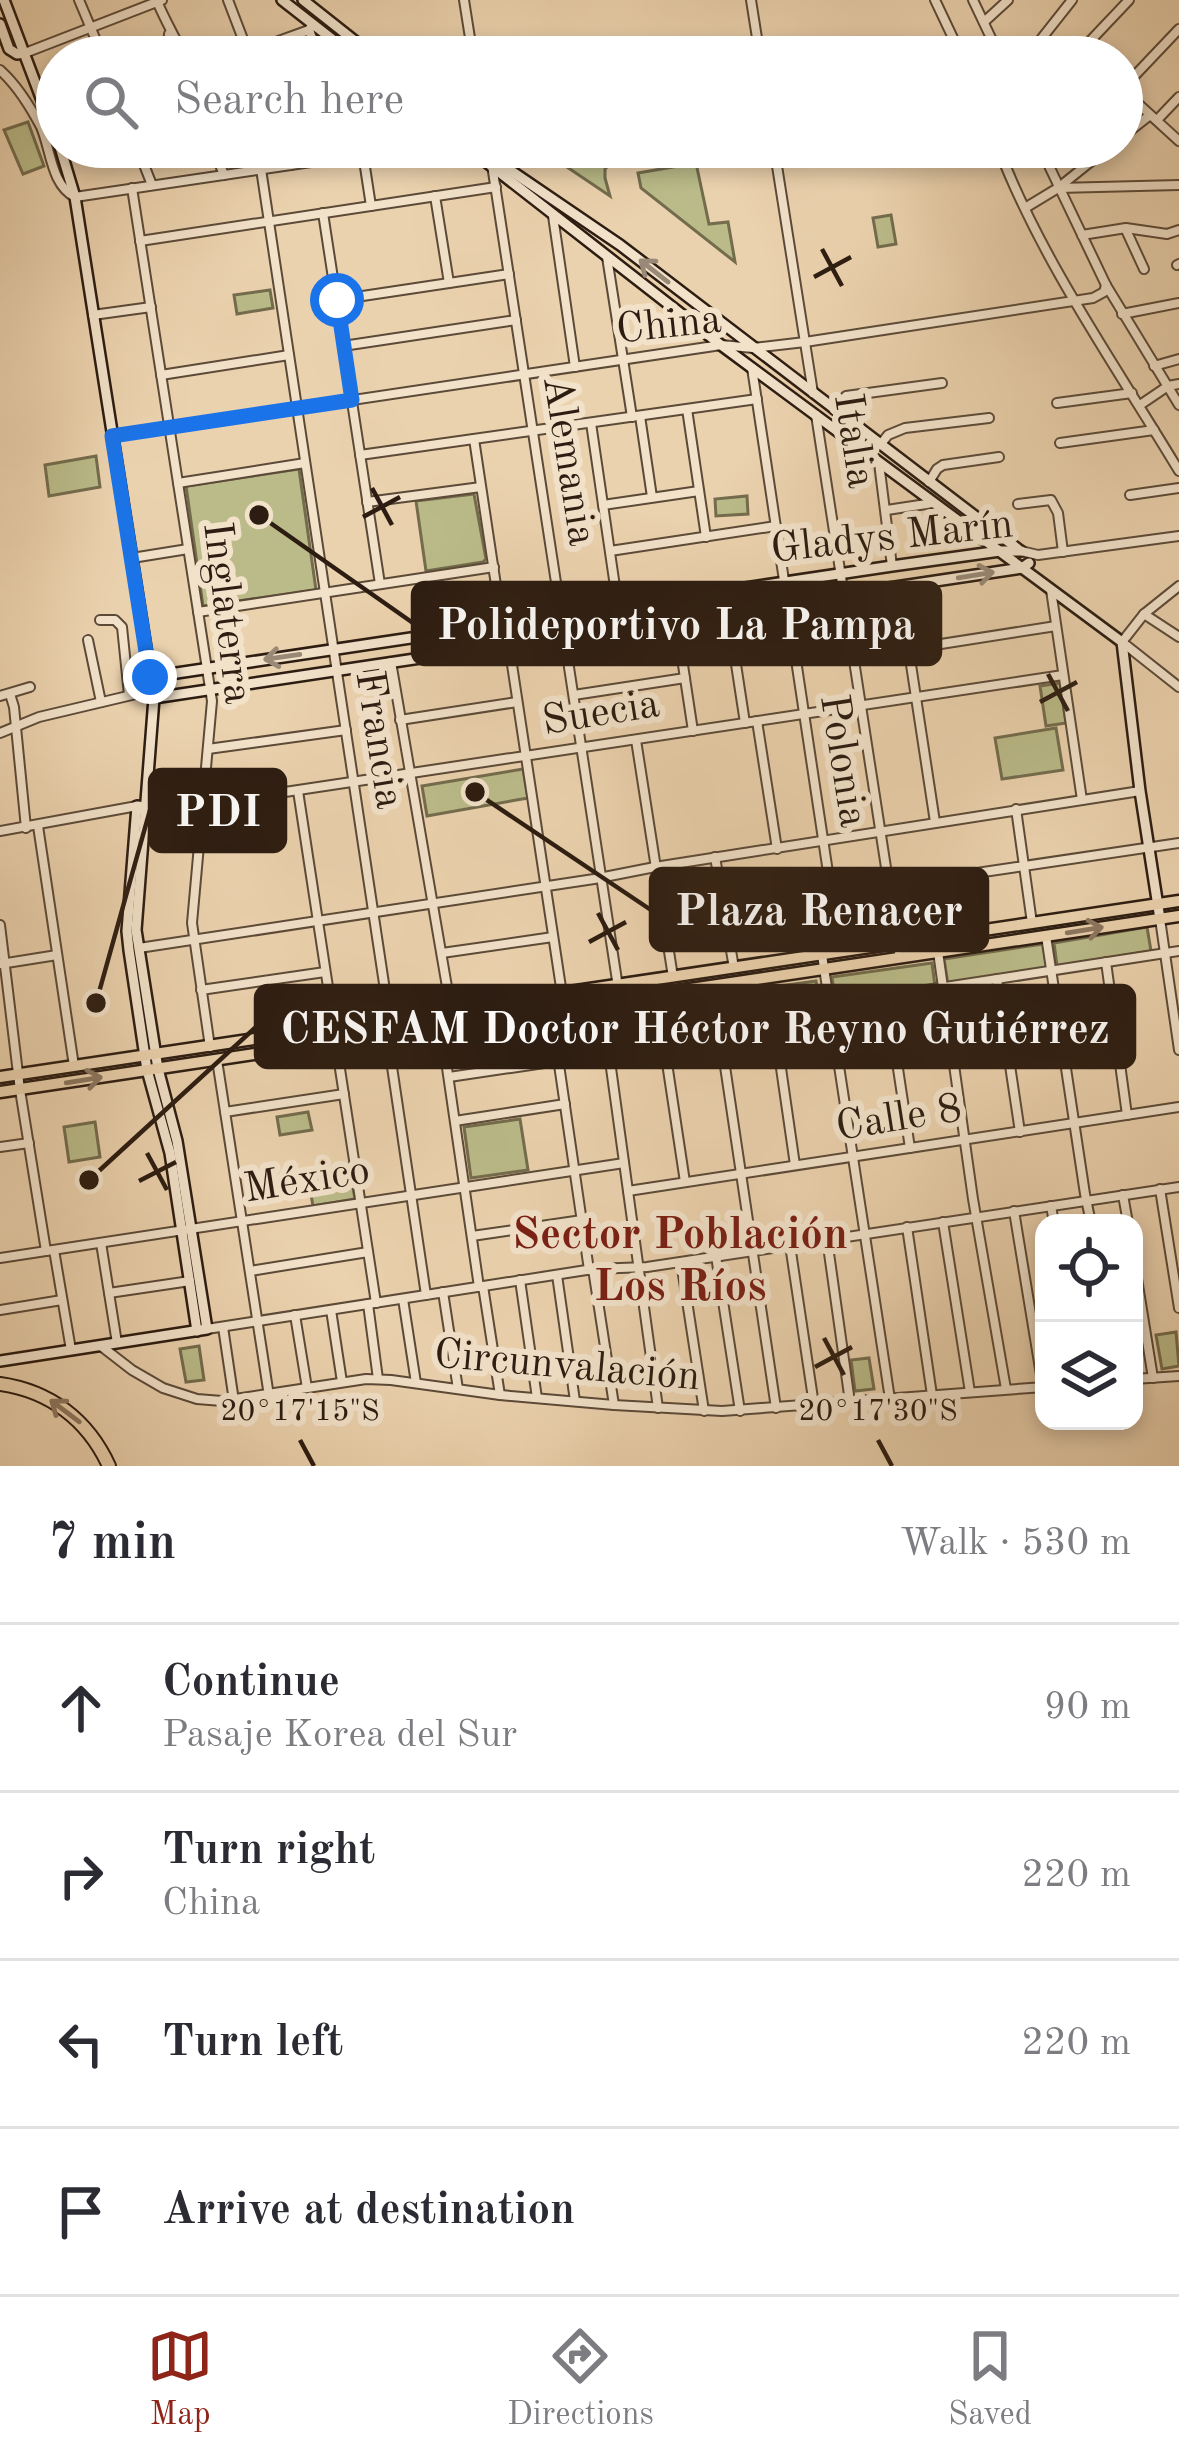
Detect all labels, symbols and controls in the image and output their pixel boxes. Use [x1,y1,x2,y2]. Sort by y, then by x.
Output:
search box [36,36,1143,168]
icon: search [78,69,144,135]
text: Search here [174,79,404,124]
one-way arrow [638,258,670,285]
route start [310,273,364,327]
street label: China [614,300,724,352]
street label: Alemania [534,373,602,549]
street label: Italia [825,391,881,491]
street label: Gladys Marín [769,504,1015,572]
street label: Inglaterra [194,520,258,706]
one-way arrow [955,562,994,585]
callout: Polideportivo La Pampa [413,583,940,664]
text: Polideportivo La Pampa [437,605,915,650]
one-way arrow [263,647,302,670]
route end [123,650,177,704]
street label: Francia [346,668,410,812]
street label: Suecia [539,684,663,744]
street label: Polonia [811,691,873,831]
callout: PDI [150,770,285,851]
text: PDI [175,792,261,837]
callout: Plaza Renacer [651,869,987,950]
text: Plaza Renacer [675,891,963,936]
one-way arrow [1065,918,1104,941]
callout: CESFAM Doctor Héctor Reyno Gutiérrez [256,986,1134,1067]
text: CESFAM Doctor Héctor Reyno Gutiérrez [280,1009,1110,1054]
one-way arrow [64,1068,103,1091]
street label: Calle 8 [833,1088,965,1150]
street label: México [241,1150,373,1212]
district label: Sector Población Los Ríos [512,1214,848,1311]
map controls [1035,1214,1143,1430]
button: locate [1035,1214,1143,1322]
button: layers [1035,1322,1143,1430]
street label: Circunvalación [432,1334,702,1400]
text: 20°17'15"S [220,1397,380,1427]
text: 20°17'30"S [798,1397,958,1427]
one-way arrow [49,1399,82,1425]
text: 7 min [48,1519,176,1570]
text: Walk · 530 m [900,1524,1131,1563]
text: Continue [162,1661,340,1706]
icon: ahead [48,1675,114,1741]
text: 90 m [1044,1688,1131,1727]
text: Pasaje Korea del Sur [162,1716,517,1755]
text: Turn right [162,1829,375,1874]
icon: right [48,1843,114,1909]
text: 220 m [1021,1856,1131,1895]
text: China [162,1884,260,1923]
icon: left [48,2011,114,2077]
text: Turn left [162,2021,343,2066]
text: 220 m [1021,2024,1131,2063]
icon: arrive [48,2179,114,2245]
text: Arrive at destination [162,2189,575,2234]
tab: Map [147,2323,213,2436]
tab: Directions [507,2323,654,2436]
tab: Saved [948,2323,1032,2436]

